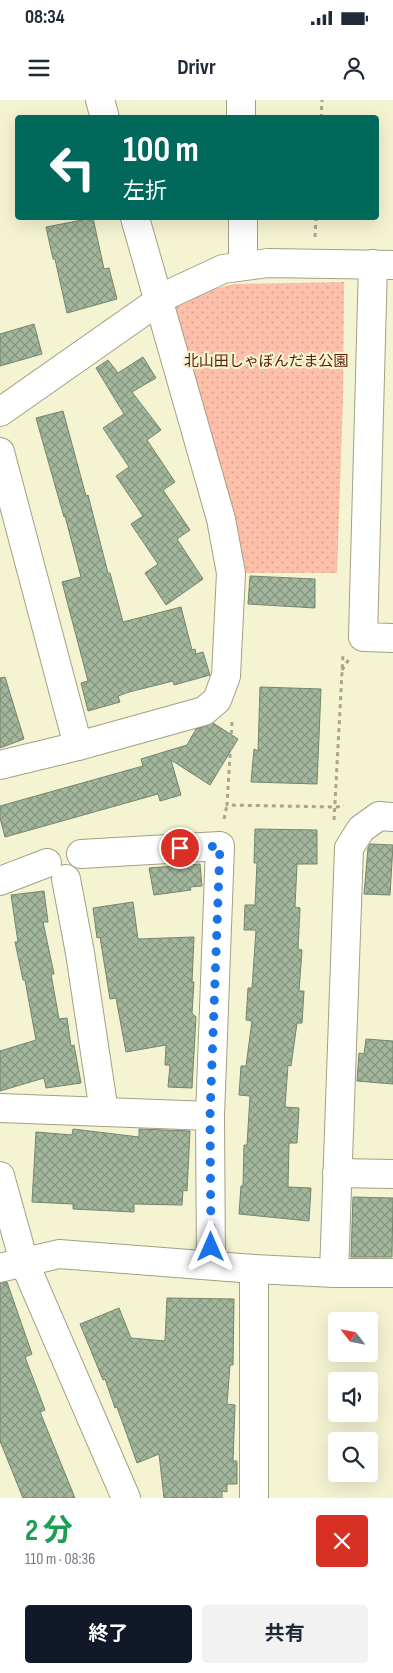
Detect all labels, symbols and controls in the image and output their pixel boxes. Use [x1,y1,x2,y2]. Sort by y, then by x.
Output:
text: 08:34 [25,6,65,29]
icon: menu [25,54,53,82]
text: Drivr [177,54,216,81]
icon: person [340,54,368,82]
text: 100 m [123,129,199,172]
icon: left [40,135,105,200]
text: 左折 [123,178,167,205]
park label: 北山田しゃぼんだま公園 [184,352,348,371]
pin [159,827,201,869]
icon: arrive [166,834,194,862]
position arrow [184,1220,236,1272]
north arrow [328,1312,378,1362]
map controls [328,1312,378,1482]
button: sound [328,1372,378,1422]
button: search [328,1432,378,1482]
text: 2 分 [25,1513,73,1549]
button: close [316,1515,368,1567]
text: 110 m · 08:36 [25,1550,95,1569]
button: 終了 [25,1605,192,1663]
button: 共有 [202,1605,368,1663]

